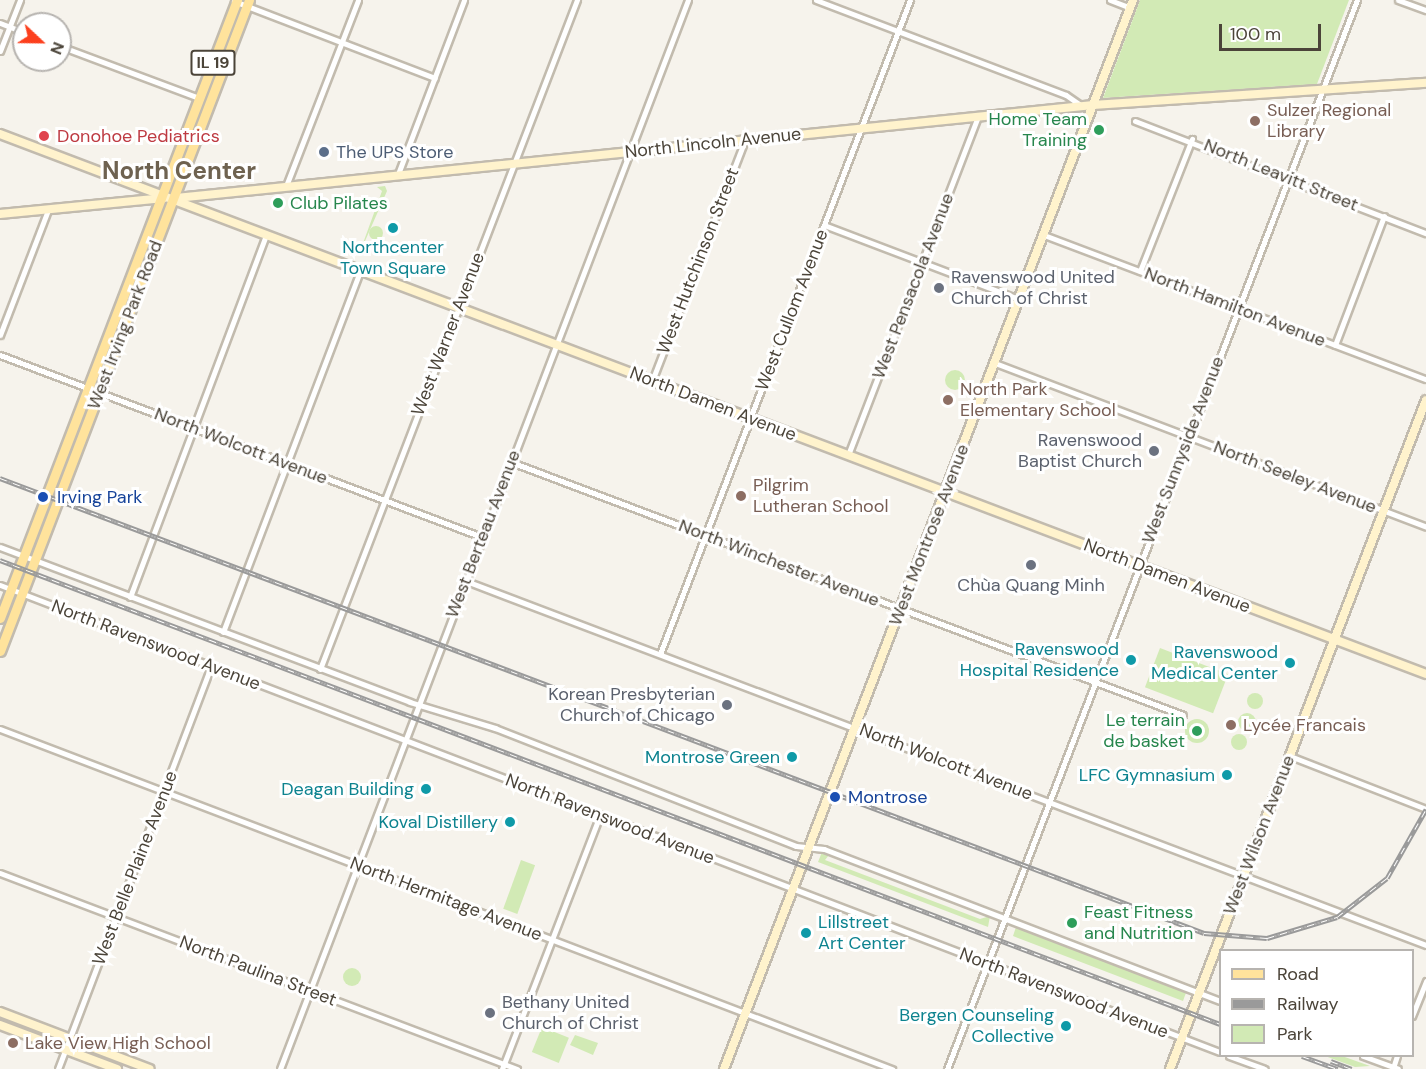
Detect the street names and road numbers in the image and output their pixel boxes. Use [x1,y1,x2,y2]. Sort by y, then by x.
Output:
road number: IL 19 [189,50,237,76]
street label: North Lincoln Avenue [624,123,802,163]
street label: North Leavitt Street [1201,134,1361,216]
street label: West Hutchinson Street [652,165,744,357]
street label: West Pensacola Avenue [868,190,958,382]
street label: West Cullom Avenue [751,226,833,394]
street label: West Irving Park Road [83,237,167,413]
street label: West Warner Avenue [407,249,489,419]
street label: North Hamilton Avenue [1141,262,1329,352]
street label: West Sunnyside Avenue [1137,353,1229,547]
street label: North Damen Avenue [627,362,799,446]
street label: North Wolcott Avenue [151,403,331,489]
street label: North Seeley Avenue [1211,436,1379,518]
street label: West Montrose Avenue [884,441,974,629]
street label: West Berteau Avenue [441,447,525,621]
street label: North Winchester Avenue [676,515,882,611]
street label: North Damen Avenue [1081,534,1253,618]
street label: North Ravenswood Avenue [48,595,264,695]
street label: North Wolcott Avenue [856,719,1036,805]
street label: West Wilson Avenue [1219,752,1299,918]
street label: West Belle Plaine Avenue [88,768,182,968]
street label: North Ravenswood Avenue [502,769,718,869]
street label: North Hermitage Avenue [347,852,545,946]
street label: North Paulina Street [176,931,340,1011]
street label: North Ravenswood Avenue [956,943,1172,1043]

